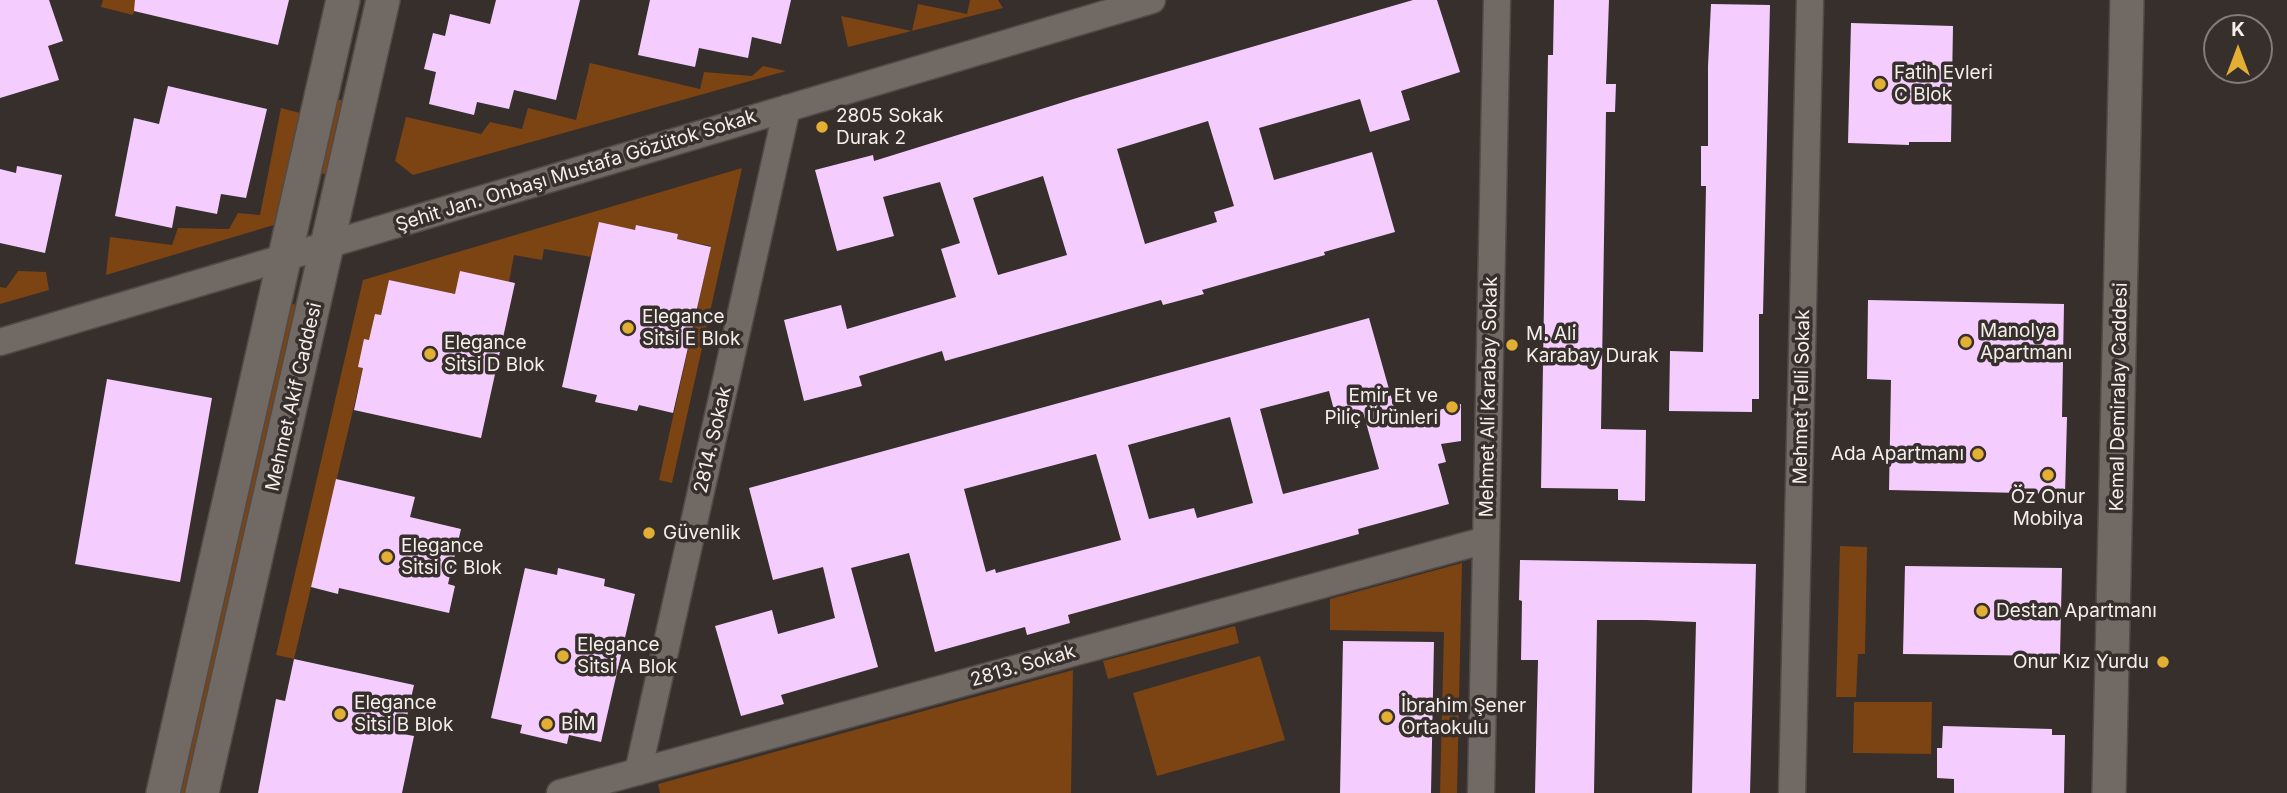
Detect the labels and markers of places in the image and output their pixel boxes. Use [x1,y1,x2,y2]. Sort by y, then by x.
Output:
place label: Fatih Evleri C Blok [1894,62,1993,106]
marker: Fatih Evleri C Blok [1872,76,1888,92]
place label: 2805 Sokak Durak 2 [836,105,943,149]
marker: 2805 Sokak Durak 2 [814,119,830,135]
place label: Elegance Sitsi E Blok [642,306,740,350]
marker: Elegance Sitsi E Blok [620,320,636,336]
place label: Manolya Apartmanı [1980,320,2072,364]
place label: M. Ali Karabay Durak [1526,323,1659,367]
place label: Elegance Sitsi D Blok [444,332,545,376]
marker: Manolya Apartmanı [1958,334,1974,350]
marker: M. Ali Karabay Durak [1504,337,1520,353]
marker: Elegance Sitsi D Blok [422,346,438,362]
place label: Emir Et ve Piliç Ürünleri [1324,385,1438,429]
marker: Emir Et ve Piliç Ürünleri [1444,399,1460,415]
place label: Ada Apartmanı [1831,443,1964,465]
marker: Ada Apartmanı [1970,446,1986,462]
marker: Öz Onur Mobilya [2040,467,2056,483]
place label: Öz Onur Mobilya [2011,486,2085,530]
place label: Güvenlik [663,522,741,544]
marker: Güvenlik [641,525,657,541]
place label: Elegance Sitsi C Blok [401,535,502,579]
marker: Elegance Sitsi C Blok [379,549,395,565]
place label: Destan Apartmanı [1996,600,2157,622]
marker: Destan Apartmanı [1974,603,1990,619]
place label: Elegance Sitsi A Blok [577,634,677,678]
marker: Elegance Sitsi A Blok [555,648,571,664]
place label: Onur Kız Yurdu [2013,651,2149,673]
marker: Onur Kız Yurdu [2155,654,2171,670]
place label: Elegance Sitsi B Blok [354,692,453,736]
place label: İbrahim Şener Ortaokulu [1401,695,1526,739]
marker: Elegance Sitsi B Blok [332,706,348,722]
marker: İbrahim Şener Ortaokulu [1379,709,1395,725]
place label: BİM [561,713,596,735]
marker: BİM [539,716,555,732]

